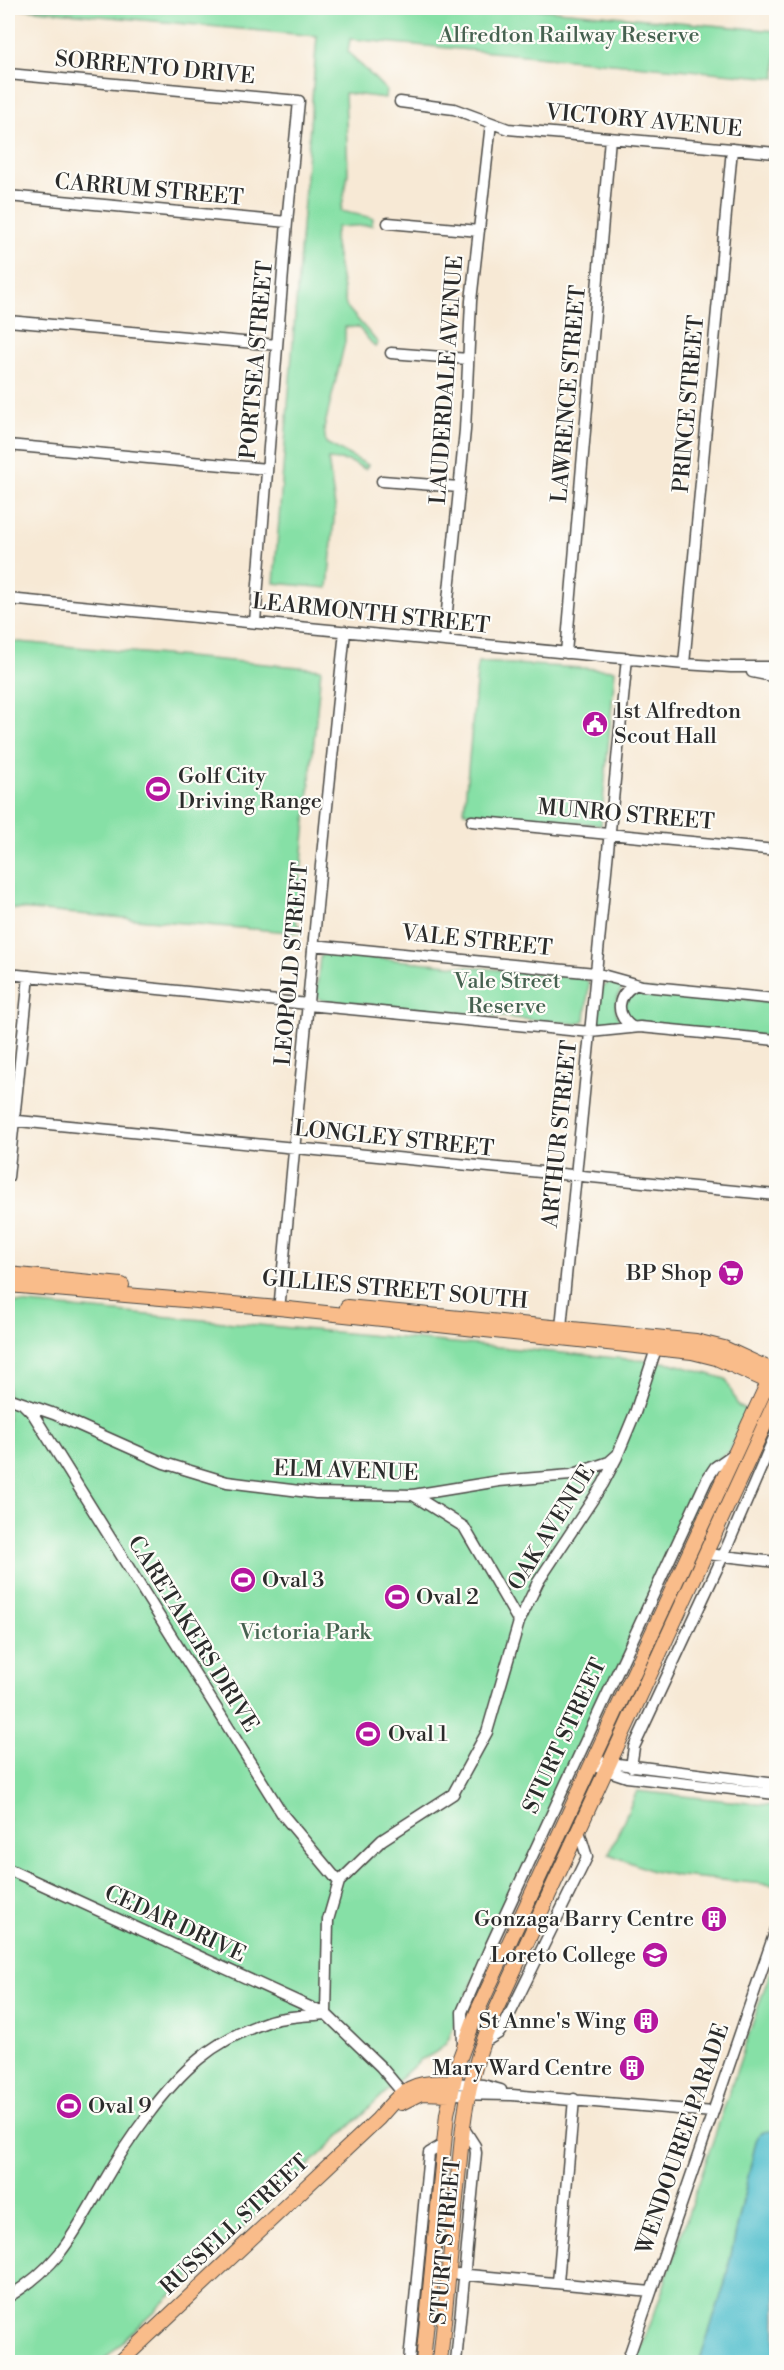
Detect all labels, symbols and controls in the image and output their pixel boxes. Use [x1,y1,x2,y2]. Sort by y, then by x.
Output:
park label: Alfredton Railway Reserve [437,22,700,49]
street label: SORRENTO DRIVE [54,46,256,90]
street label: VICTORY AVENUE [544,99,743,143]
street label: CARRUM STREET [53,168,245,212]
street label: LAUDERDALE AVENUE [425,254,469,506]
street label: PORTSEA STREET [235,260,279,460]
street label: LAWRENCE STREET [546,284,592,504]
street label: PRINCE STREET [668,314,710,494]
street label: LEARMONTH STREET [251,588,491,640]
place label: 1st Alfredton Scout Hall [614,698,741,750]
public building icon: 1st Alfredton Scout Hall [580,709,610,739]
place label: Golf City Driving Range [178,763,322,815]
sports icon: Golf City Driving Range [143,774,173,804]
street label: MUNRO STREET [536,794,716,836]
street label: LEOPOLD STREET [270,861,314,1067]
street label: VALE STREET [399,920,554,962]
park label: Vale Street Reserve [453,968,561,1020]
street label: ARTHUR STREET [537,1039,583,1230]
street label: LONGLEY STREET [293,1115,495,1163]
supermarket icon: BP Shop [716,1258,746,1288]
place label: BP Shop [625,1260,712,1287]
street label: GILLIES STREET SOUTH [261,1265,530,1315]
street label: ELM AVENUE [273,1455,419,1487]
street label: OAK AVENUE [503,1460,601,1596]
street label: CARETAKERS DRIVE [122,1531,264,1737]
sports icon: Oval 3 [228,1565,258,1595]
place label: Oval 3 [262,1567,324,1594]
sports icon: Oval 2 [382,1582,412,1612]
place label: Oval 2 [416,1584,479,1611]
park label: Victoria Park [238,1619,372,1646]
street label: STURT STREET [517,1654,613,1818]
sports icon: Oval 1 [353,1719,383,1749]
place label: Oval 1 [388,1721,448,1748]
street label: CEDAR DRIVE [100,1880,250,1968]
building icon: Gonzaga Barry Centre [699,1904,729,1934]
place label: Gonzaga Barry Centre [474,1906,694,1933]
school or university icon: Loreto College [640,1940,670,1970]
place label: Loreto College [490,1942,636,1969]
building icon: St Anne's Wing [631,2006,661,2036]
place label: St Anne's Wing [479,2008,627,2035]
street label: WENDOUREE PARADE [630,2020,735,2259]
building icon: Mary Ward Centre [617,2053,647,2083]
place label: Mary Ward Centre [432,2055,612,2082]
sports icon: Oval 9 [54,2091,84,2121]
place label: Oval 9 [88,2093,152,2120]
street label: RUSSELL STREET [155,2149,315,2301]
street label: STURT STREET [425,2156,467,2326]

